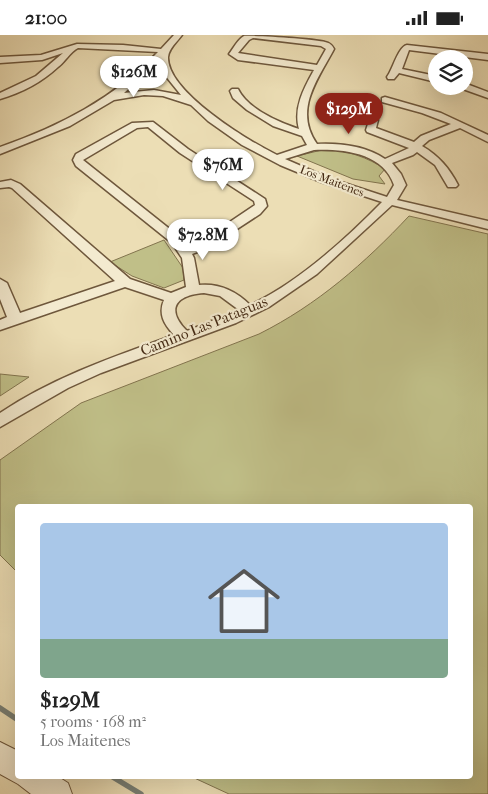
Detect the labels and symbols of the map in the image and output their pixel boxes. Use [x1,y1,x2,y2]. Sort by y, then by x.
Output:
pin: $126M [99,55,169,98]
pin: $129M [314,93,384,135]
pin: $76M [193,149,253,191]
street label: Los Maitenes [298,162,367,200]
pin: $72.8M [162,219,244,261]
street label: Camino Las Pataguas [138,292,271,360]

